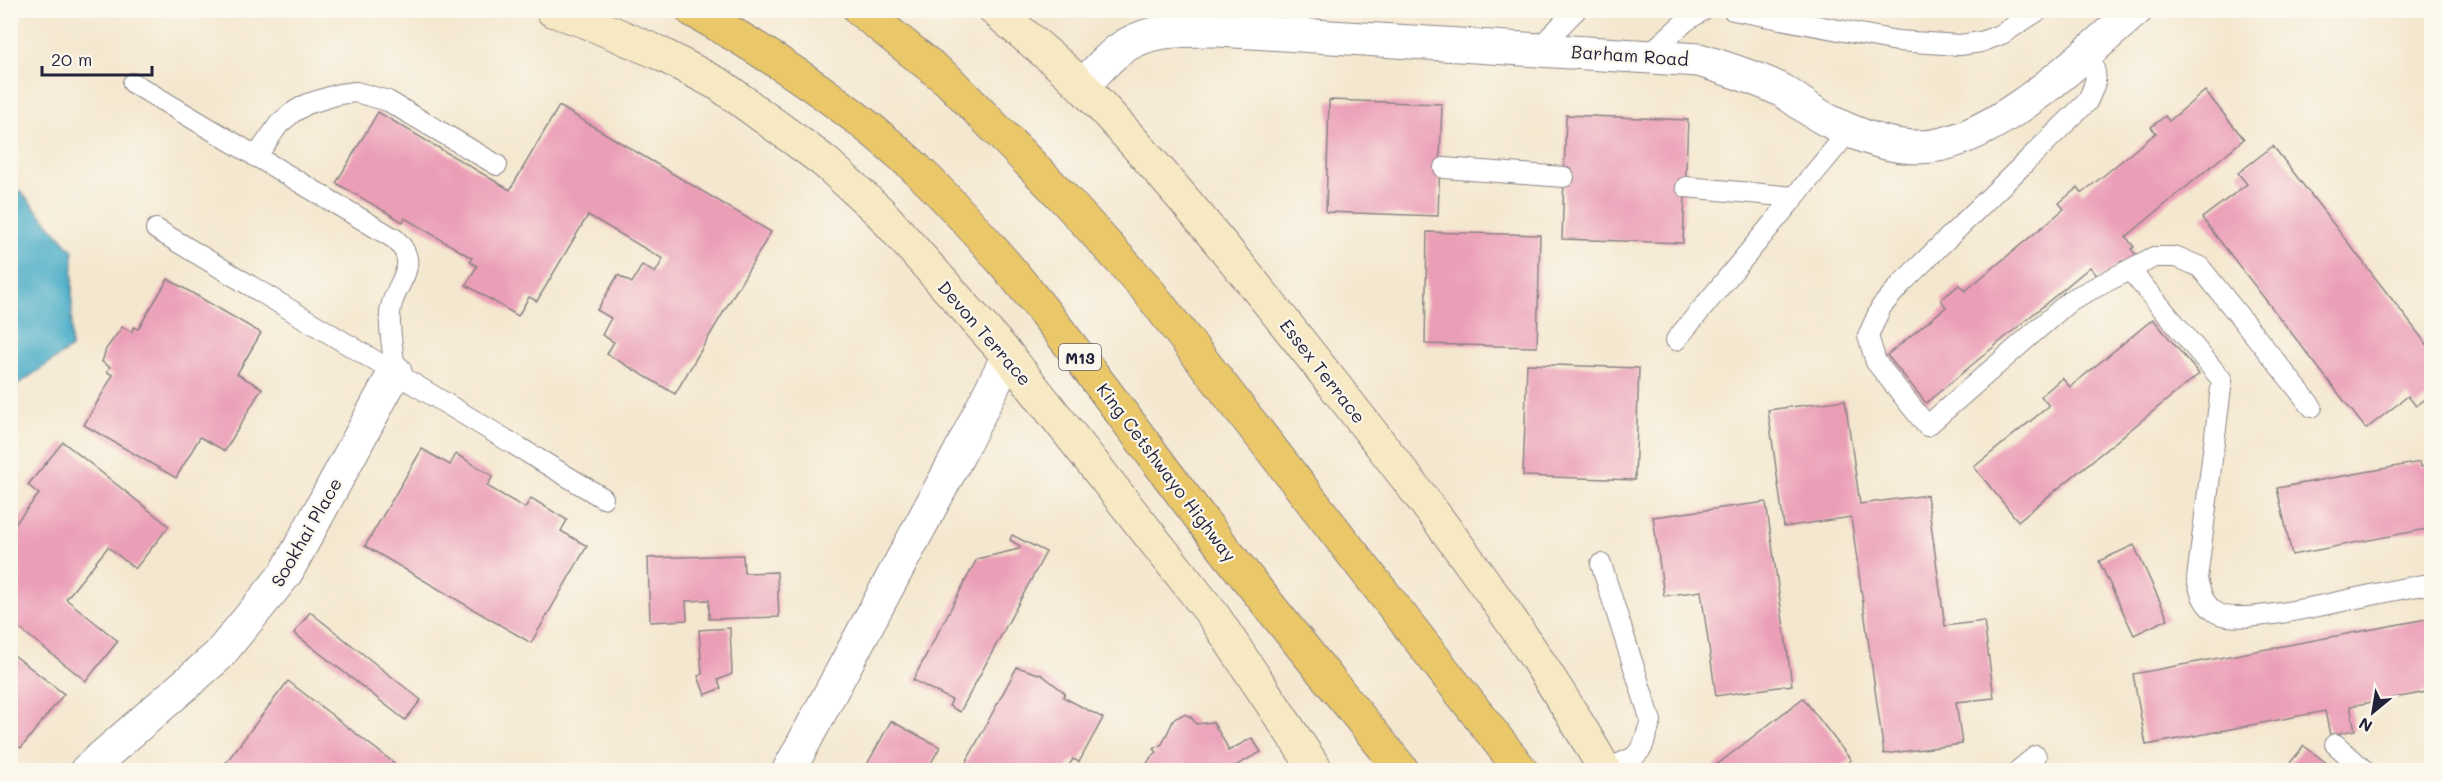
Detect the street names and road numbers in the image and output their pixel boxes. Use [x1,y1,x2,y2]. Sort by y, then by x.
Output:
street label: Barham Road [1570,39,1690,71]
street label: Devon Terrace [933,275,1037,391]
street label: Essex Terrace [1275,314,1371,428]
road number: M13 [1059,344,1101,370]
street label: King Cetshwayo Highway [1092,378,1242,566]
street label: Sookhai Place [265,473,347,591]

